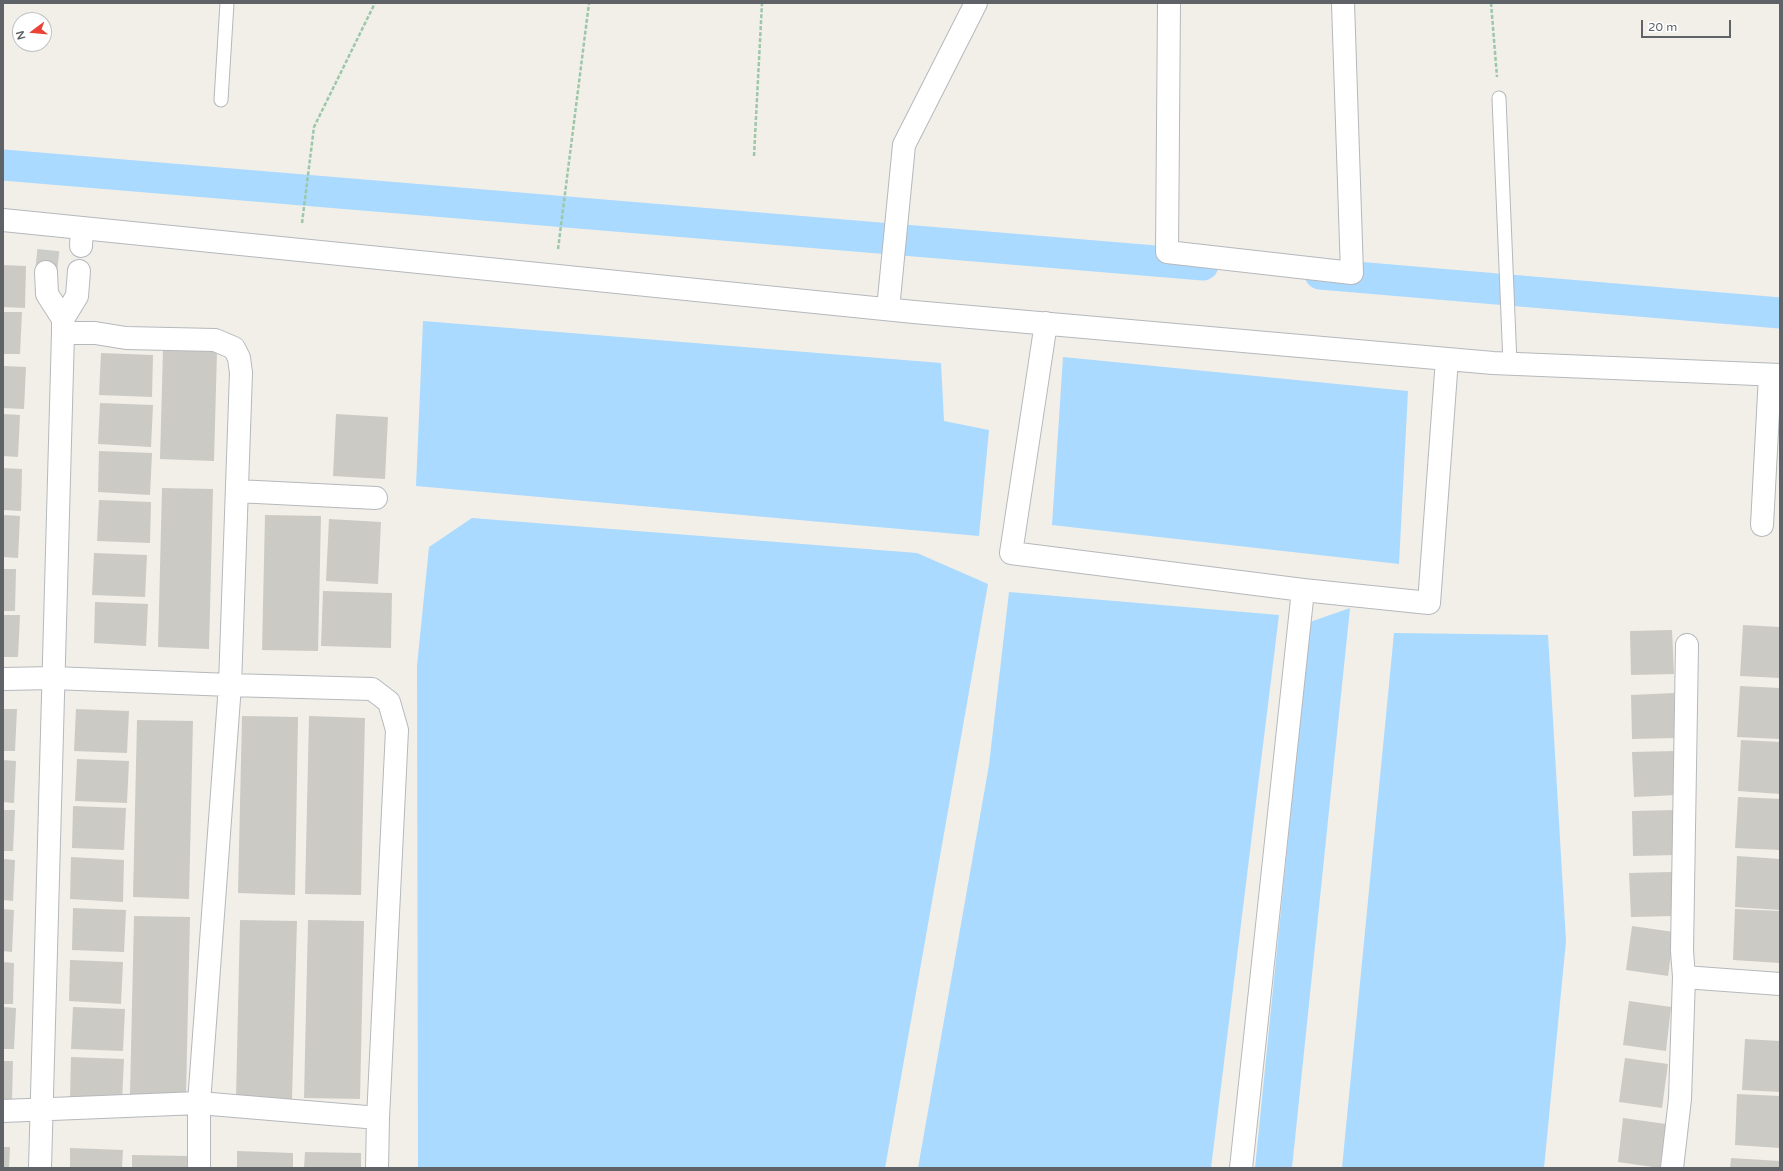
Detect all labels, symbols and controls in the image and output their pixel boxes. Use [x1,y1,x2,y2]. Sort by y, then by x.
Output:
north arrow [12,12,52,52]
scale bar [1643,12,1733,38]
text: 20 m [1648,20,1677,34]
text: N [13,29,28,41]

